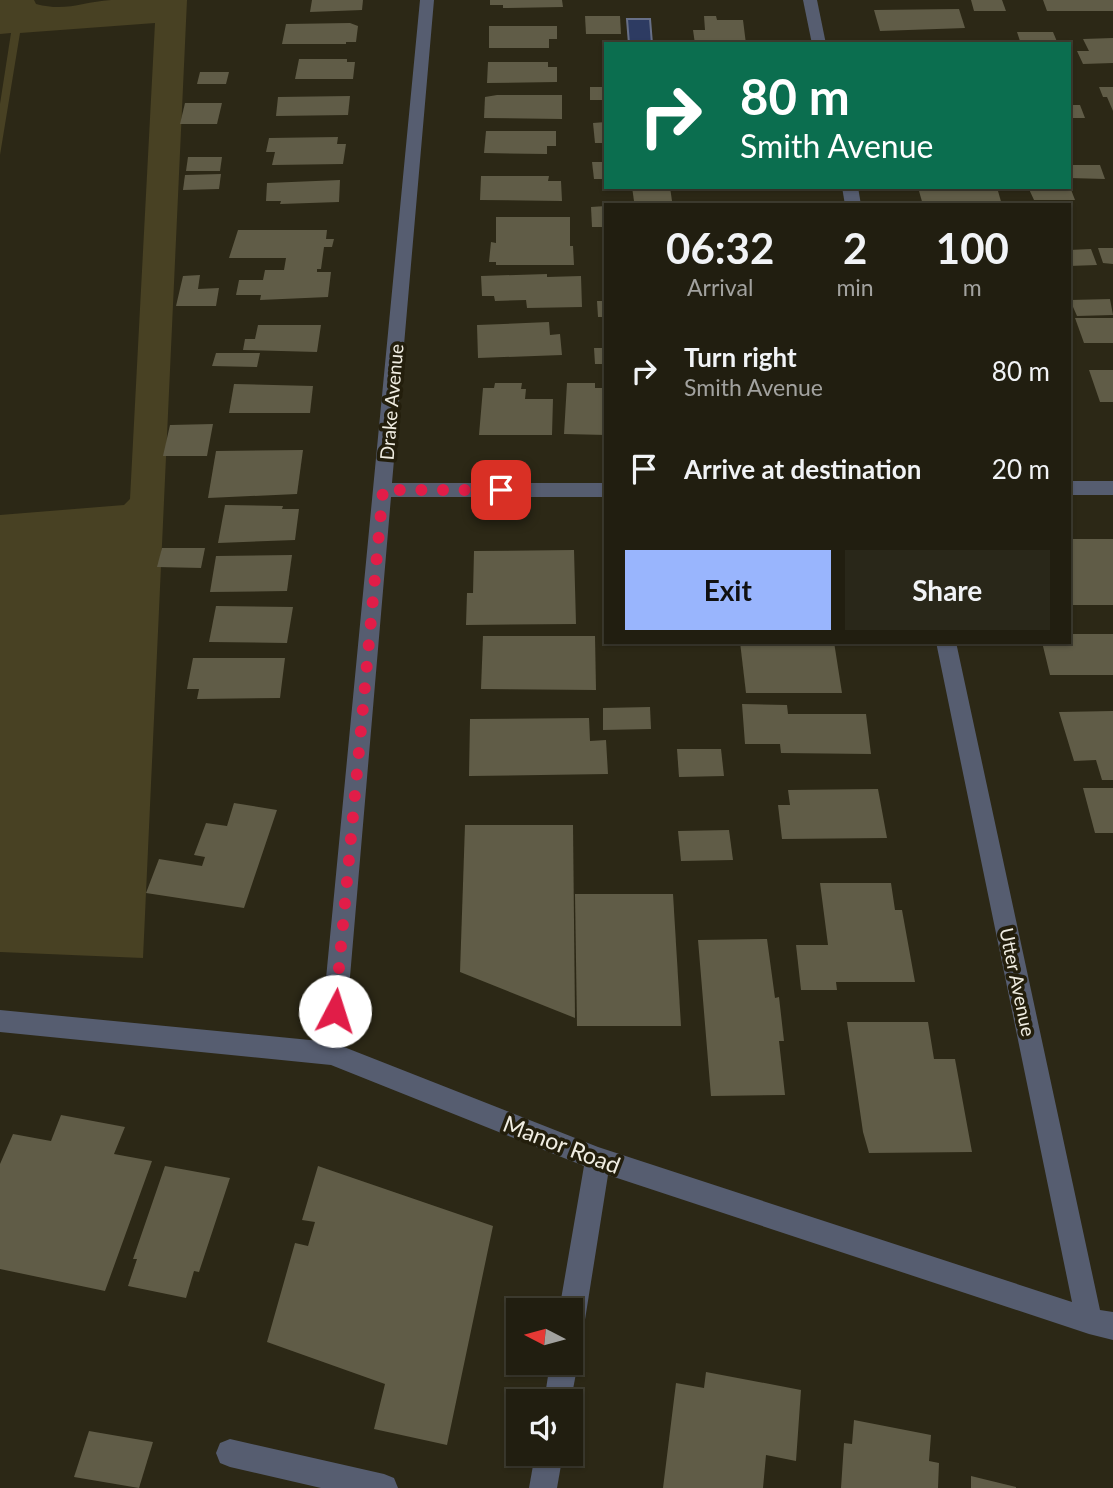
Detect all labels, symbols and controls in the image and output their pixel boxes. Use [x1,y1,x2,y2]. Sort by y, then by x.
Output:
text: 80 m [740,67,850,125]
icon: right [625,70,716,161]
text: Smith Avenue [740,126,933,165]
text: 06:32 [666,223,774,273]
text: 2 [843,223,867,273]
text: 100 [936,223,1009,273]
text: Arrival [687,273,753,301]
text: min [836,273,874,301]
text: m [963,273,982,301]
text: Turn right [684,341,797,373]
street label: Drake Avenue [374,343,408,461]
icon: right [625,352,663,390]
text: 80 m [992,355,1050,387]
text: Smith Avenue [684,373,823,401]
icon: arrive [625,450,663,488]
text: Arrive at destination [684,453,921,485]
text: 20 m [992,453,1050,485]
pin [471,460,531,520]
icon: arrive [482,471,520,509]
button: Exit [625,550,831,630]
button: Share [845,550,1050,630]
street label: Utter Avenue [995,926,1041,1038]
position arrow [298,974,372,1048]
street label: Manor Road [500,1109,624,1179]
north arrow [506,1298,583,1376]
map controls [506,1298,583,1466]
button: sound [506,1389,583,1466]

